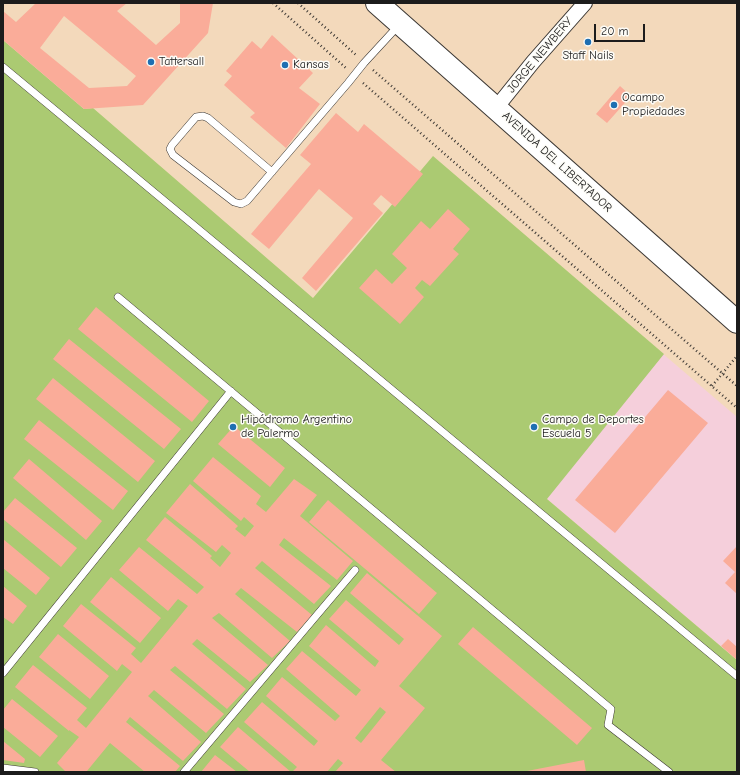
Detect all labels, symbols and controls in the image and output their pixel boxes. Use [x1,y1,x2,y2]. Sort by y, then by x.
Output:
street label: JORGE NEWBERY [504,14,576,96]
scale bar [596,16,647,42]
text: 20 m [601,24,629,38]
marker: Staff Nails [583,37,593,47]
place label: Staff Nails [562,49,614,63]
place label: Tattersall [159,55,204,69]
marker: Tattersall [146,57,156,67]
place label: Kansas [293,58,329,72]
marker: Kansas [280,60,290,70]
place label: Ocampo Propiedades [622,91,685,119]
marker: Ocampo Propiedades [609,100,619,110]
street label: AVENIDA DEL LIBERTADOR [499,109,615,215]
place label: Hipódromo Argentino de Palermo [241,413,352,441]
place label: Campo de Deportes Escuela 5 [542,413,644,441]
marker: Hipódromo Argentino de Palermo [228,422,238,432]
marker: Campo de Deportes Escuela 5 [529,422,539,432]

